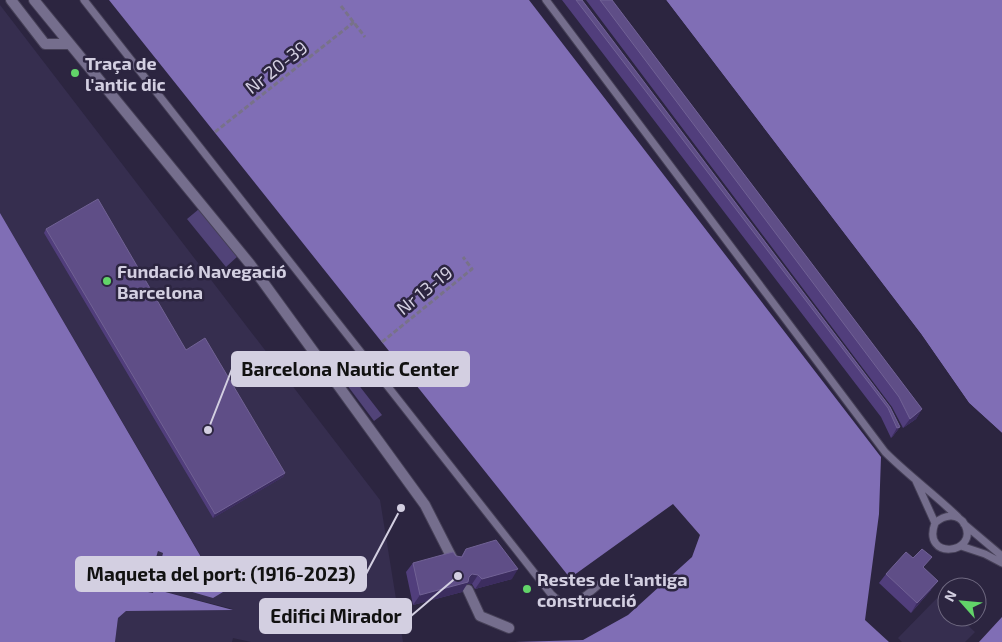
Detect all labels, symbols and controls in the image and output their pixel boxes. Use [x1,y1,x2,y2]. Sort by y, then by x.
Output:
street label: Nr 20-39 [241,36,311,98]
place label: Traça de l'antic dic [85,52,166,95]
marker: Traça de l'antic dic [69,67,81,79]
place label: Fundació Navegació Barcelona [117,260,287,303]
street label: Nr 13-19 [392,261,456,319]
marker: Fundació Navegació Barcelona [101,275,113,287]
callout: Barcelona Nautic Center [232,352,469,386]
text: Barcelona Nautic Center [241,357,459,380]
callout: Maqueta del port: (1916-2023) [76,557,366,591]
text: Maqueta del port: (1916-2023) [87,562,356,585]
place label: Restes de l'antiga construcció [537,568,688,611]
north arrow [937,577,987,627]
marker: Restes de l'antiga construcció [521,583,533,595]
text: N [940,588,960,604]
callout: Edifici Mirador [260,599,411,633]
text: Edifici Mirador [270,604,402,627]

